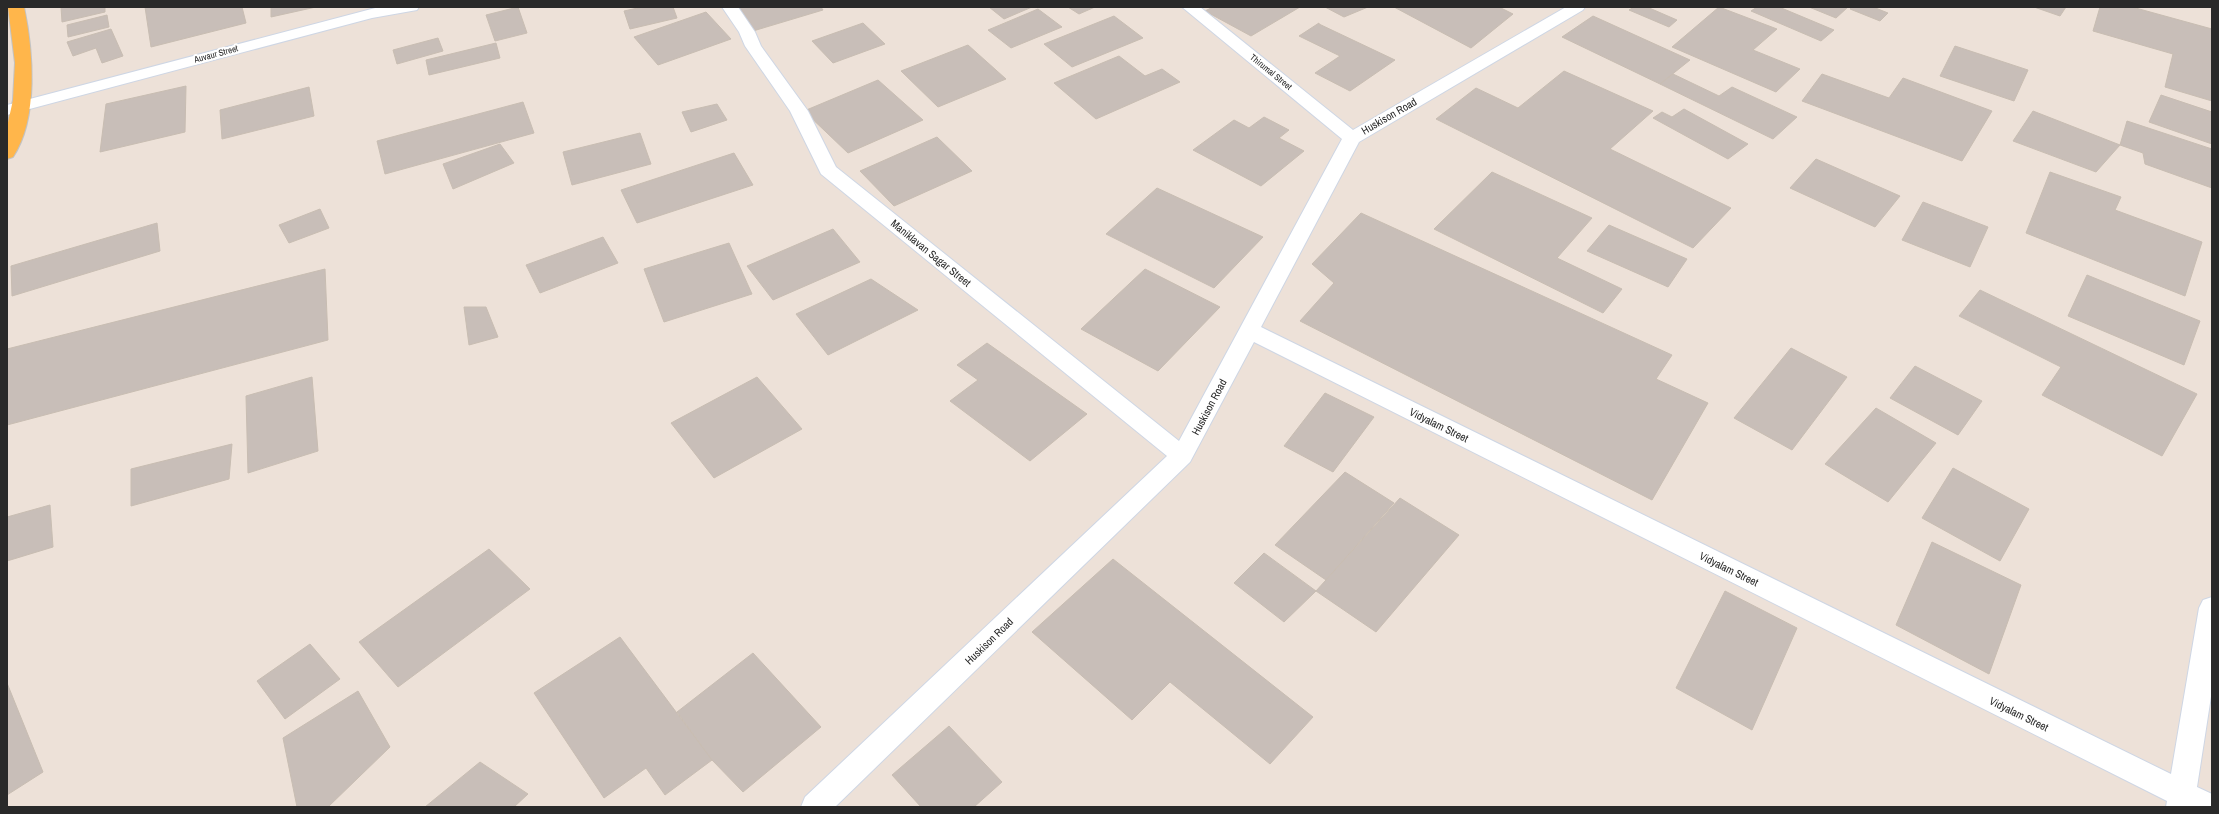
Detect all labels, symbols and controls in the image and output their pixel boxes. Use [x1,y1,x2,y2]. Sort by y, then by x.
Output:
street label: Auvaur Street [192,42,239,66]
street label: Thirumal Street [1247,51,1295,93]
street label: Huskison Road [1359,95,1419,137]
street label: Maniklavan Sagar Street [888,216,974,290]
street label: Huskison Road [1188,376,1230,438]
street label: Vidyalam Street [1407,405,1471,446]
street label: Vidyalam Street [1697,549,1761,590]
street label: Huskison Road [962,615,1016,667]
street label: Vidyalam Street [1987,694,2051,735]

